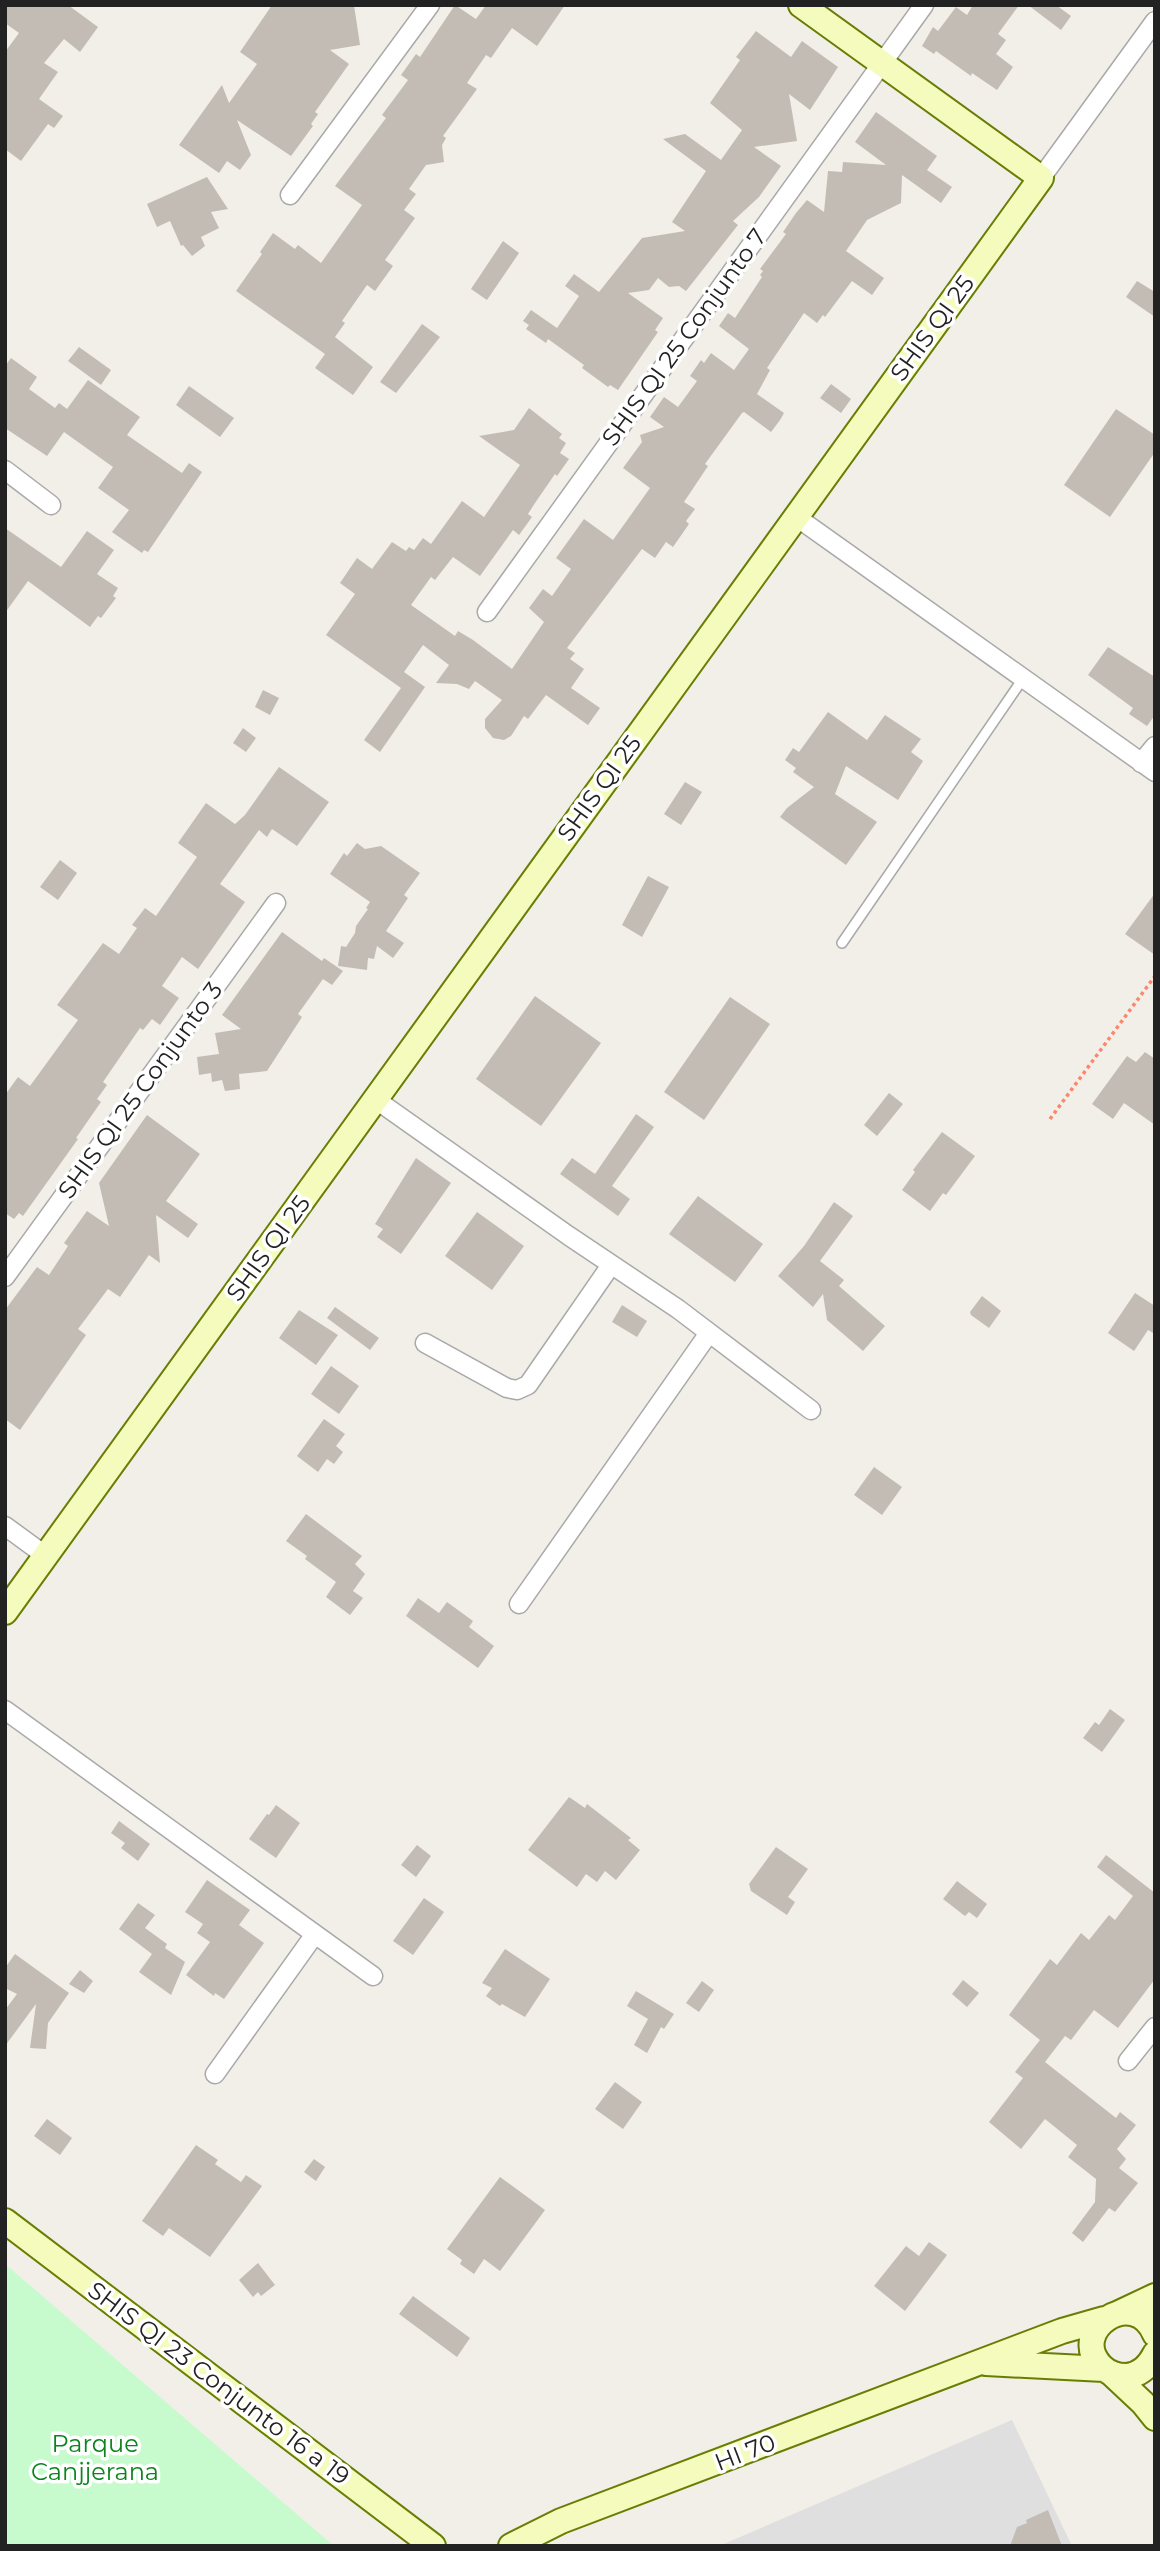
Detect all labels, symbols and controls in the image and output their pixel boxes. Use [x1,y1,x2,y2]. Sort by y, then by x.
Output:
street label: SHIS QI 25 Conjunto 7 [596,223,772,451]
street label: SHIS QI 25 [884,270,980,386]
street label: SHIS QI 25 [551,730,647,846]
street label: SHIS QI 25 Conjunto 3 [52,976,228,1204]
street label: SHIS QI 25 [220,1190,316,1306]
street label: SHIS QI 23 Conjunto 16 a 19 [82,2275,356,2491]
street label: HI 70 [711,2427,779,2477]
park label: Parque Canjjerana [31,2429,159,2486]

